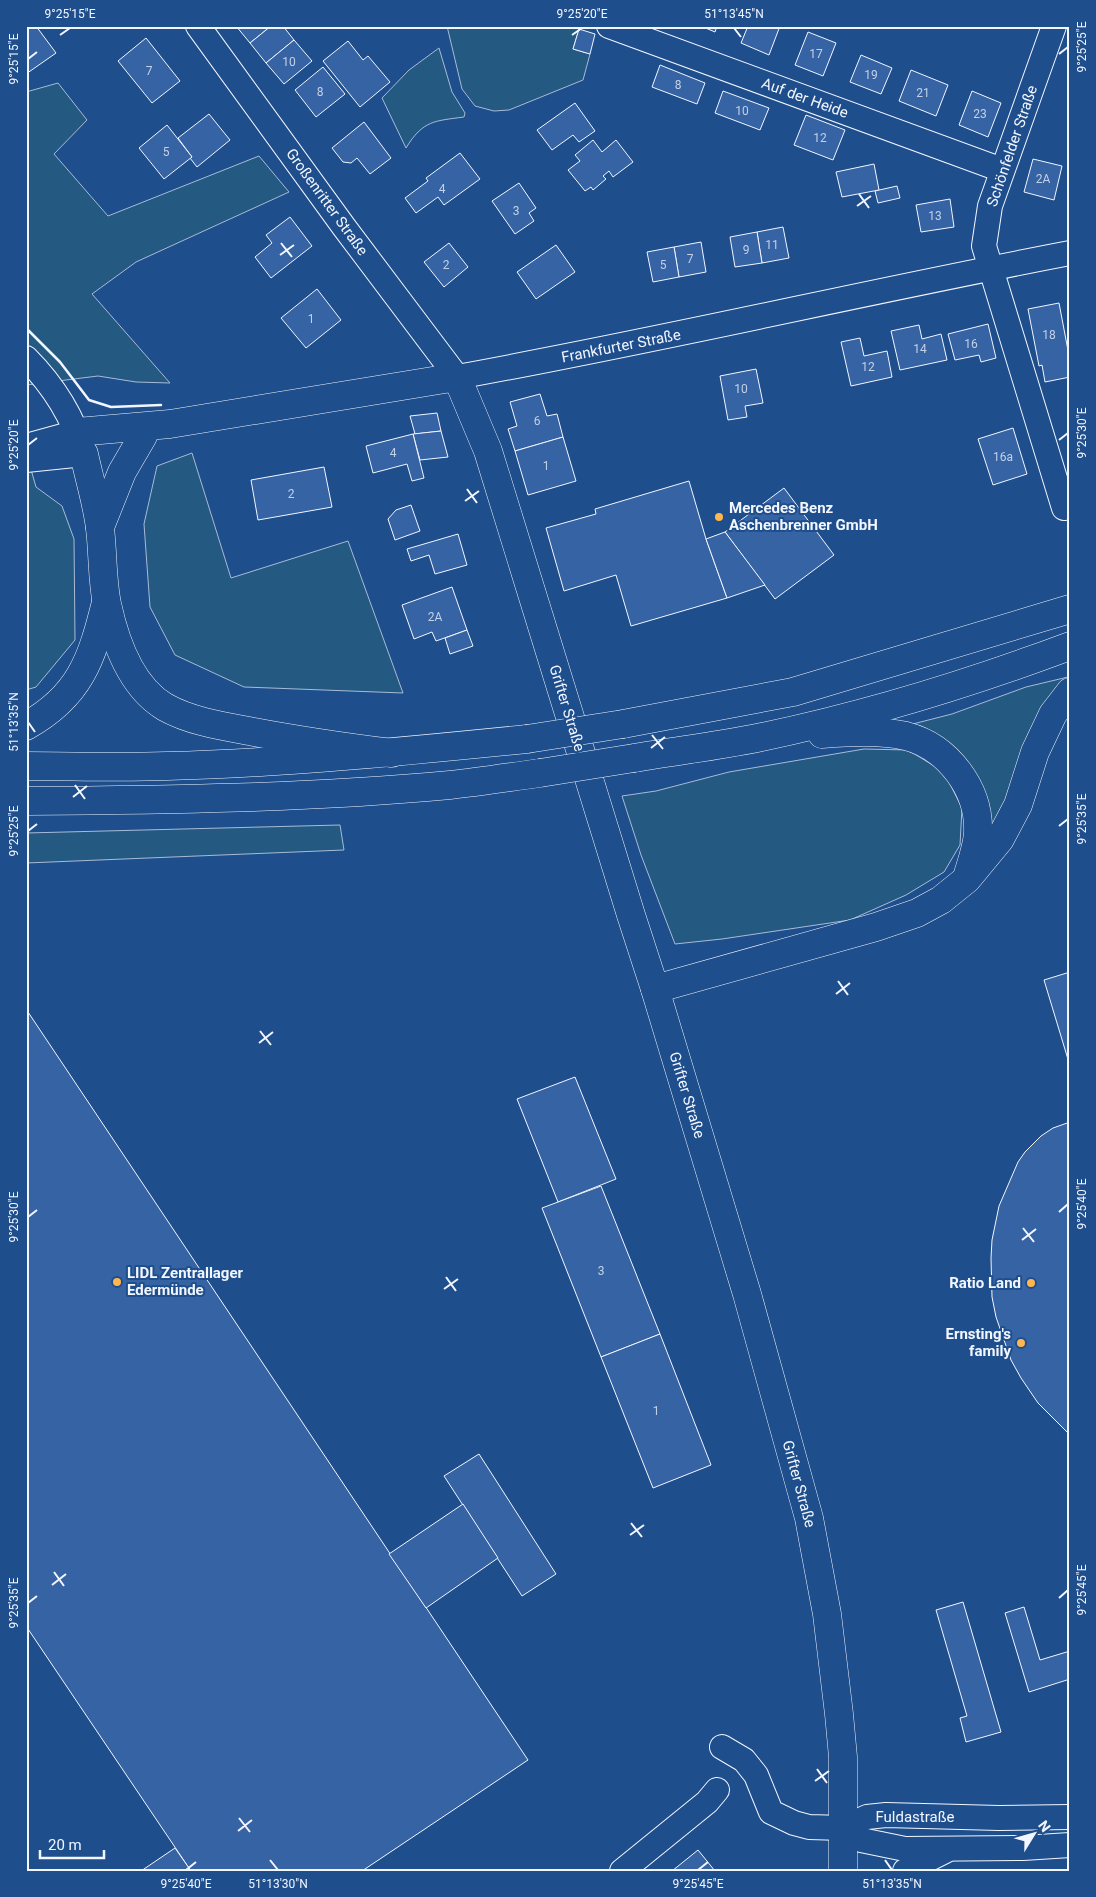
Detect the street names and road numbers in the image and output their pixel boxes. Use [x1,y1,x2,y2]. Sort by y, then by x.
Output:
street label: Auf der Heide [759,74,851,122]
street label: Schönfelder Straße [983,83,1041,209]
street label: Großenritter Straße [282,145,372,259]
street label: Frankfurter Straße [560,326,682,366]
street label: Grifter Straße [545,663,589,753]
street label: Grifter Straße [665,1050,709,1140]
street label: Grifter Straße [779,1438,819,1530]
street label: Fuldastraße [875,1808,955,1826]

